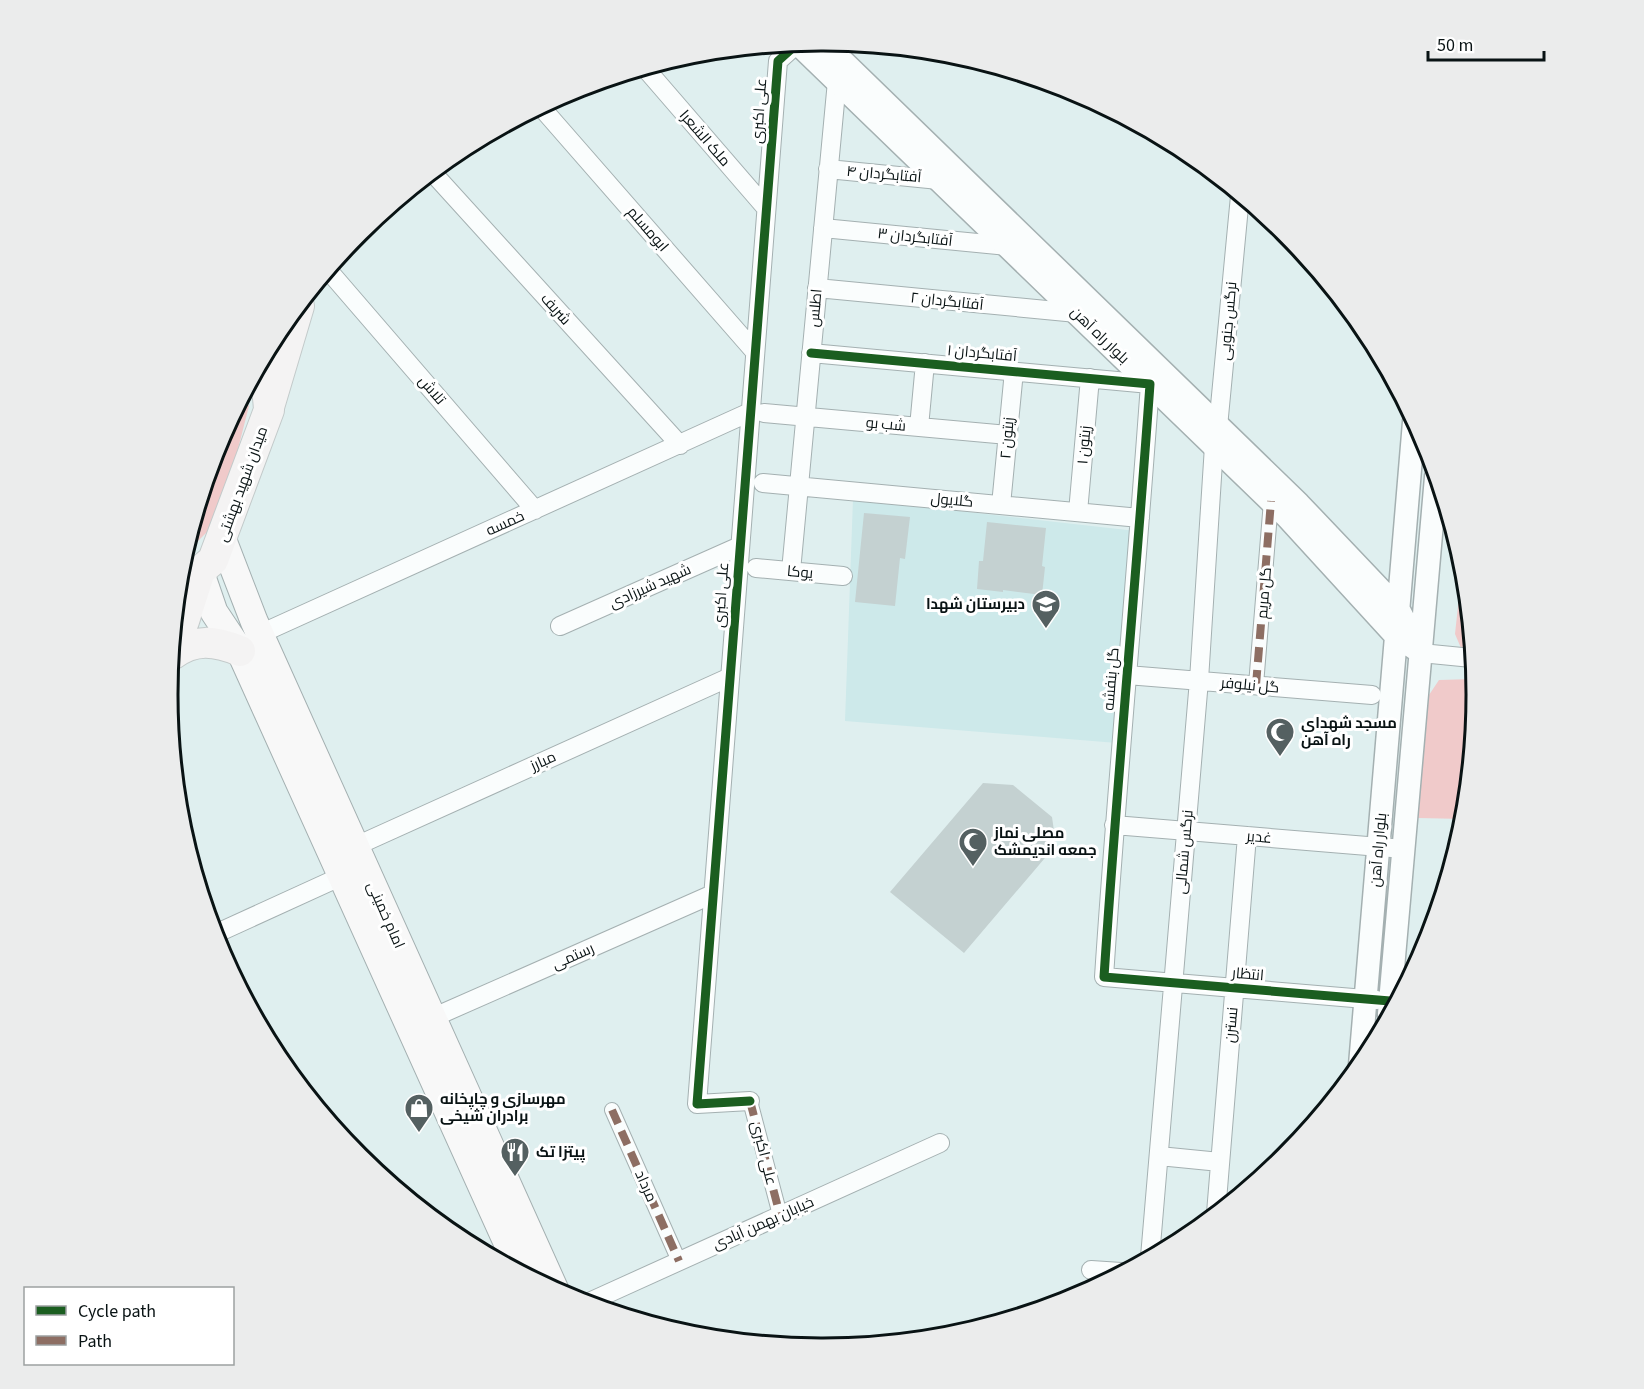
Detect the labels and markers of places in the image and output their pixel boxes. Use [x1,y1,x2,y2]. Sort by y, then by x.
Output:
school or university icon: دبیرستان شهدا [1030,588,1062,630]
place label: دبیرستان شهدا [926,594,1025,615]
place label: مسجد شهدای راه آهن [1301,713,1397,751]
mosque icon: مسجد شهدای راه آهن [1264,716,1296,758]
place label: مصلی نماز جمعه اندیمشک [993,823,1097,861]
mosque icon: مصلی نماز جمعه اندیمشک [957,826,989,868]
place label: مهرسازی و چاپخانه برادران شیخی [440,1089,566,1127]
shop icon: مهرسازی و چاپخانه برادران شیخی [403,1092,435,1134]
restaurant icon: پیتزا تک [499,1136,531,1178]
place label: پیتزا تک [536,1142,586,1163]

